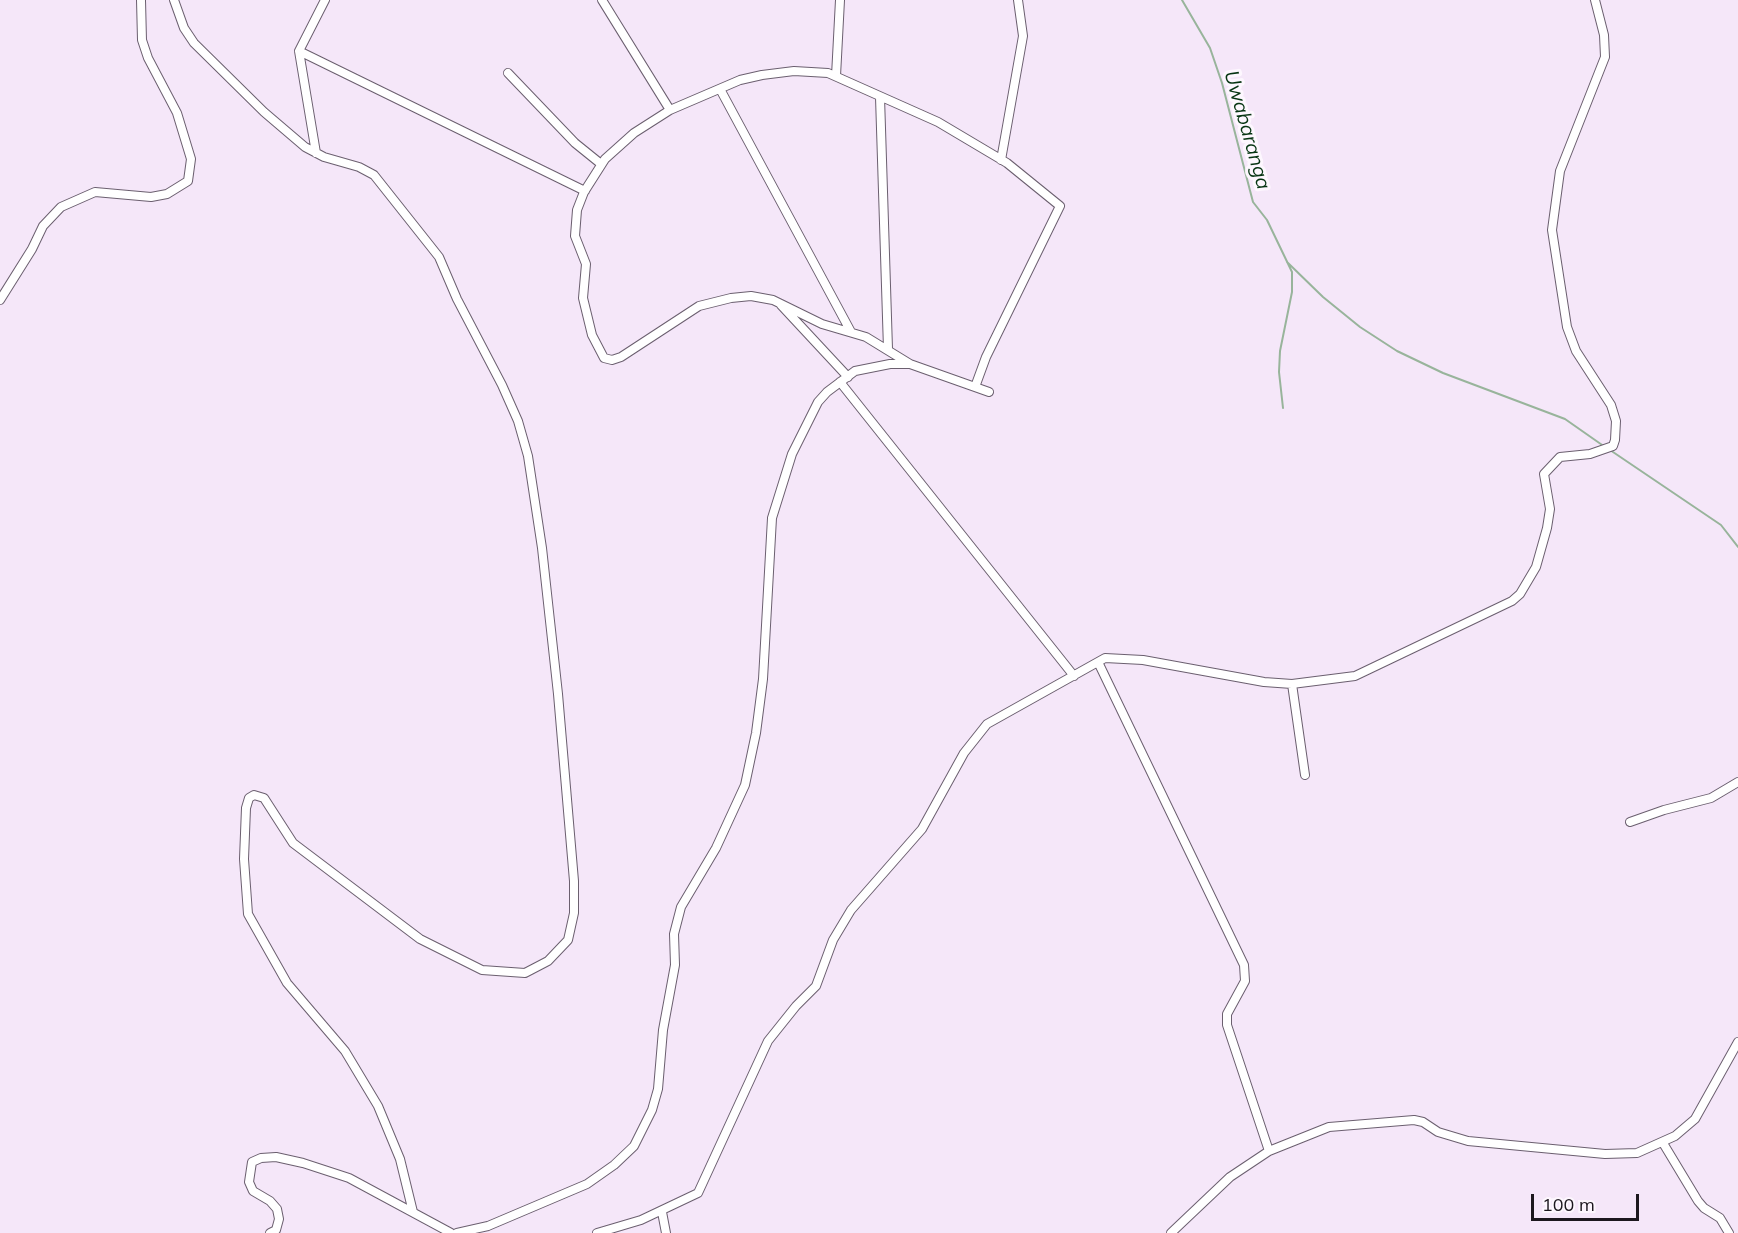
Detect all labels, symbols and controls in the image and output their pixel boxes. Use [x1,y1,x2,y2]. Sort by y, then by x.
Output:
water label: Uwabaranga [1219,68,1275,192]
scale bar [1534,1182,1642,1220]
text: 100 m [1542,1193,1595,1216]

